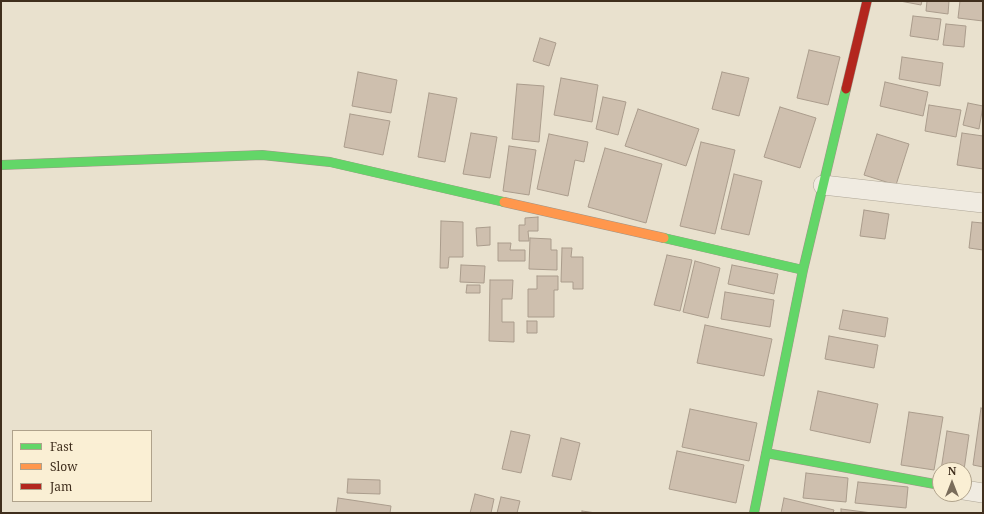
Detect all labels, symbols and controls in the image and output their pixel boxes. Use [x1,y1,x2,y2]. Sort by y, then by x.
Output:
legend [12,430,152,502]
text: Fast [50,438,73,455]
text: Slow [50,458,78,475]
north arrow [932,462,972,502]
text: N [948,463,956,478]
text: Jam [50,478,72,495]

